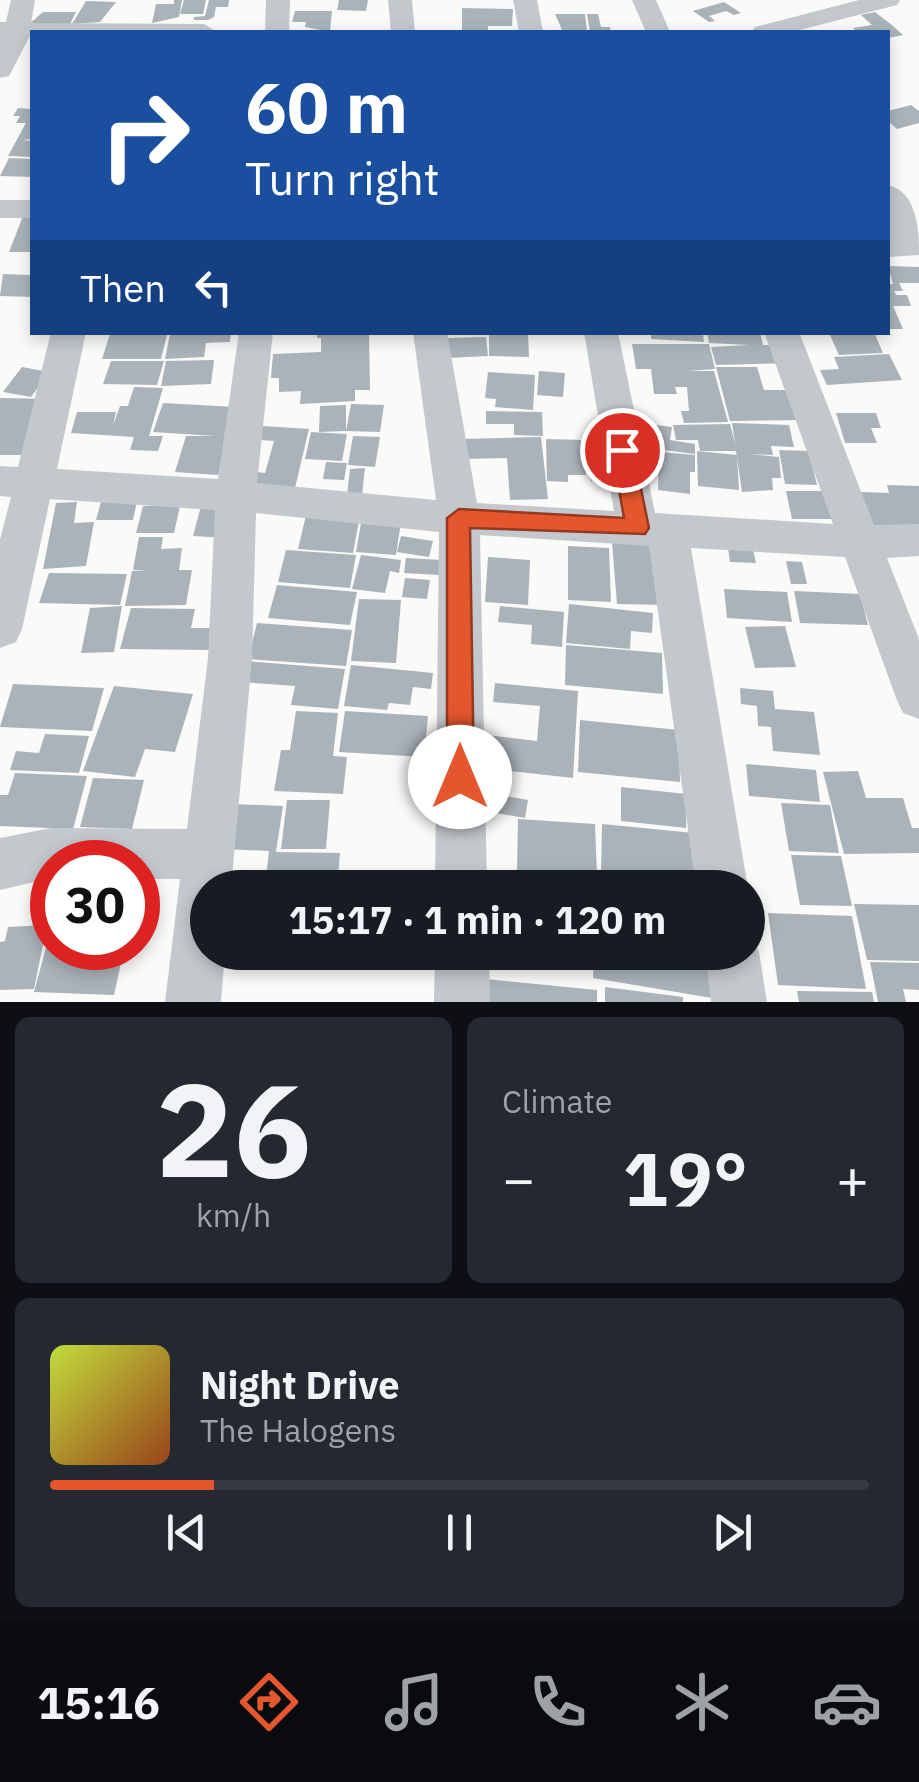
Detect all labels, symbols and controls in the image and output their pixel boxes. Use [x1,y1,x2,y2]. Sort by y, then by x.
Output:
text: 60 m [245,61,408,152]
icon: right [80,70,210,200]
text: Turn right [245,149,440,207]
icon: left [186,260,241,315]
text: Then [80,263,166,312]
pin [580,408,665,493]
icon: arrive [595,423,650,478]
position arrow [408,725,512,829]
speed limit sign: 30 [30,840,160,970]
text: 15:17 · 1 min · 120 m [289,895,666,944]
text: 26 [155,1044,312,1213]
text: Climate [502,1080,612,1122]
text: 19° [623,1129,748,1227]
text: − [502,1143,535,1214]
text: + [836,1143,869,1214]
text: km/h [196,1194,271,1236]
text: Night Drive [200,1360,400,1409]
text: The Halogens [200,1409,396,1451]
icon: previous [159,1505,214,1560]
icon: pause [432,1505,487,1560]
icon: next [705,1505,760,1560]
icon: directions [234,1667,304,1737]
icon: music [379,1667,449,1737]
icon: phone [523,1667,593,1737]
icon: climate [667,1667,737,1737]
icon: car [812,1667,882,1737]
text: 15:16 [37,1673,160,1731]

